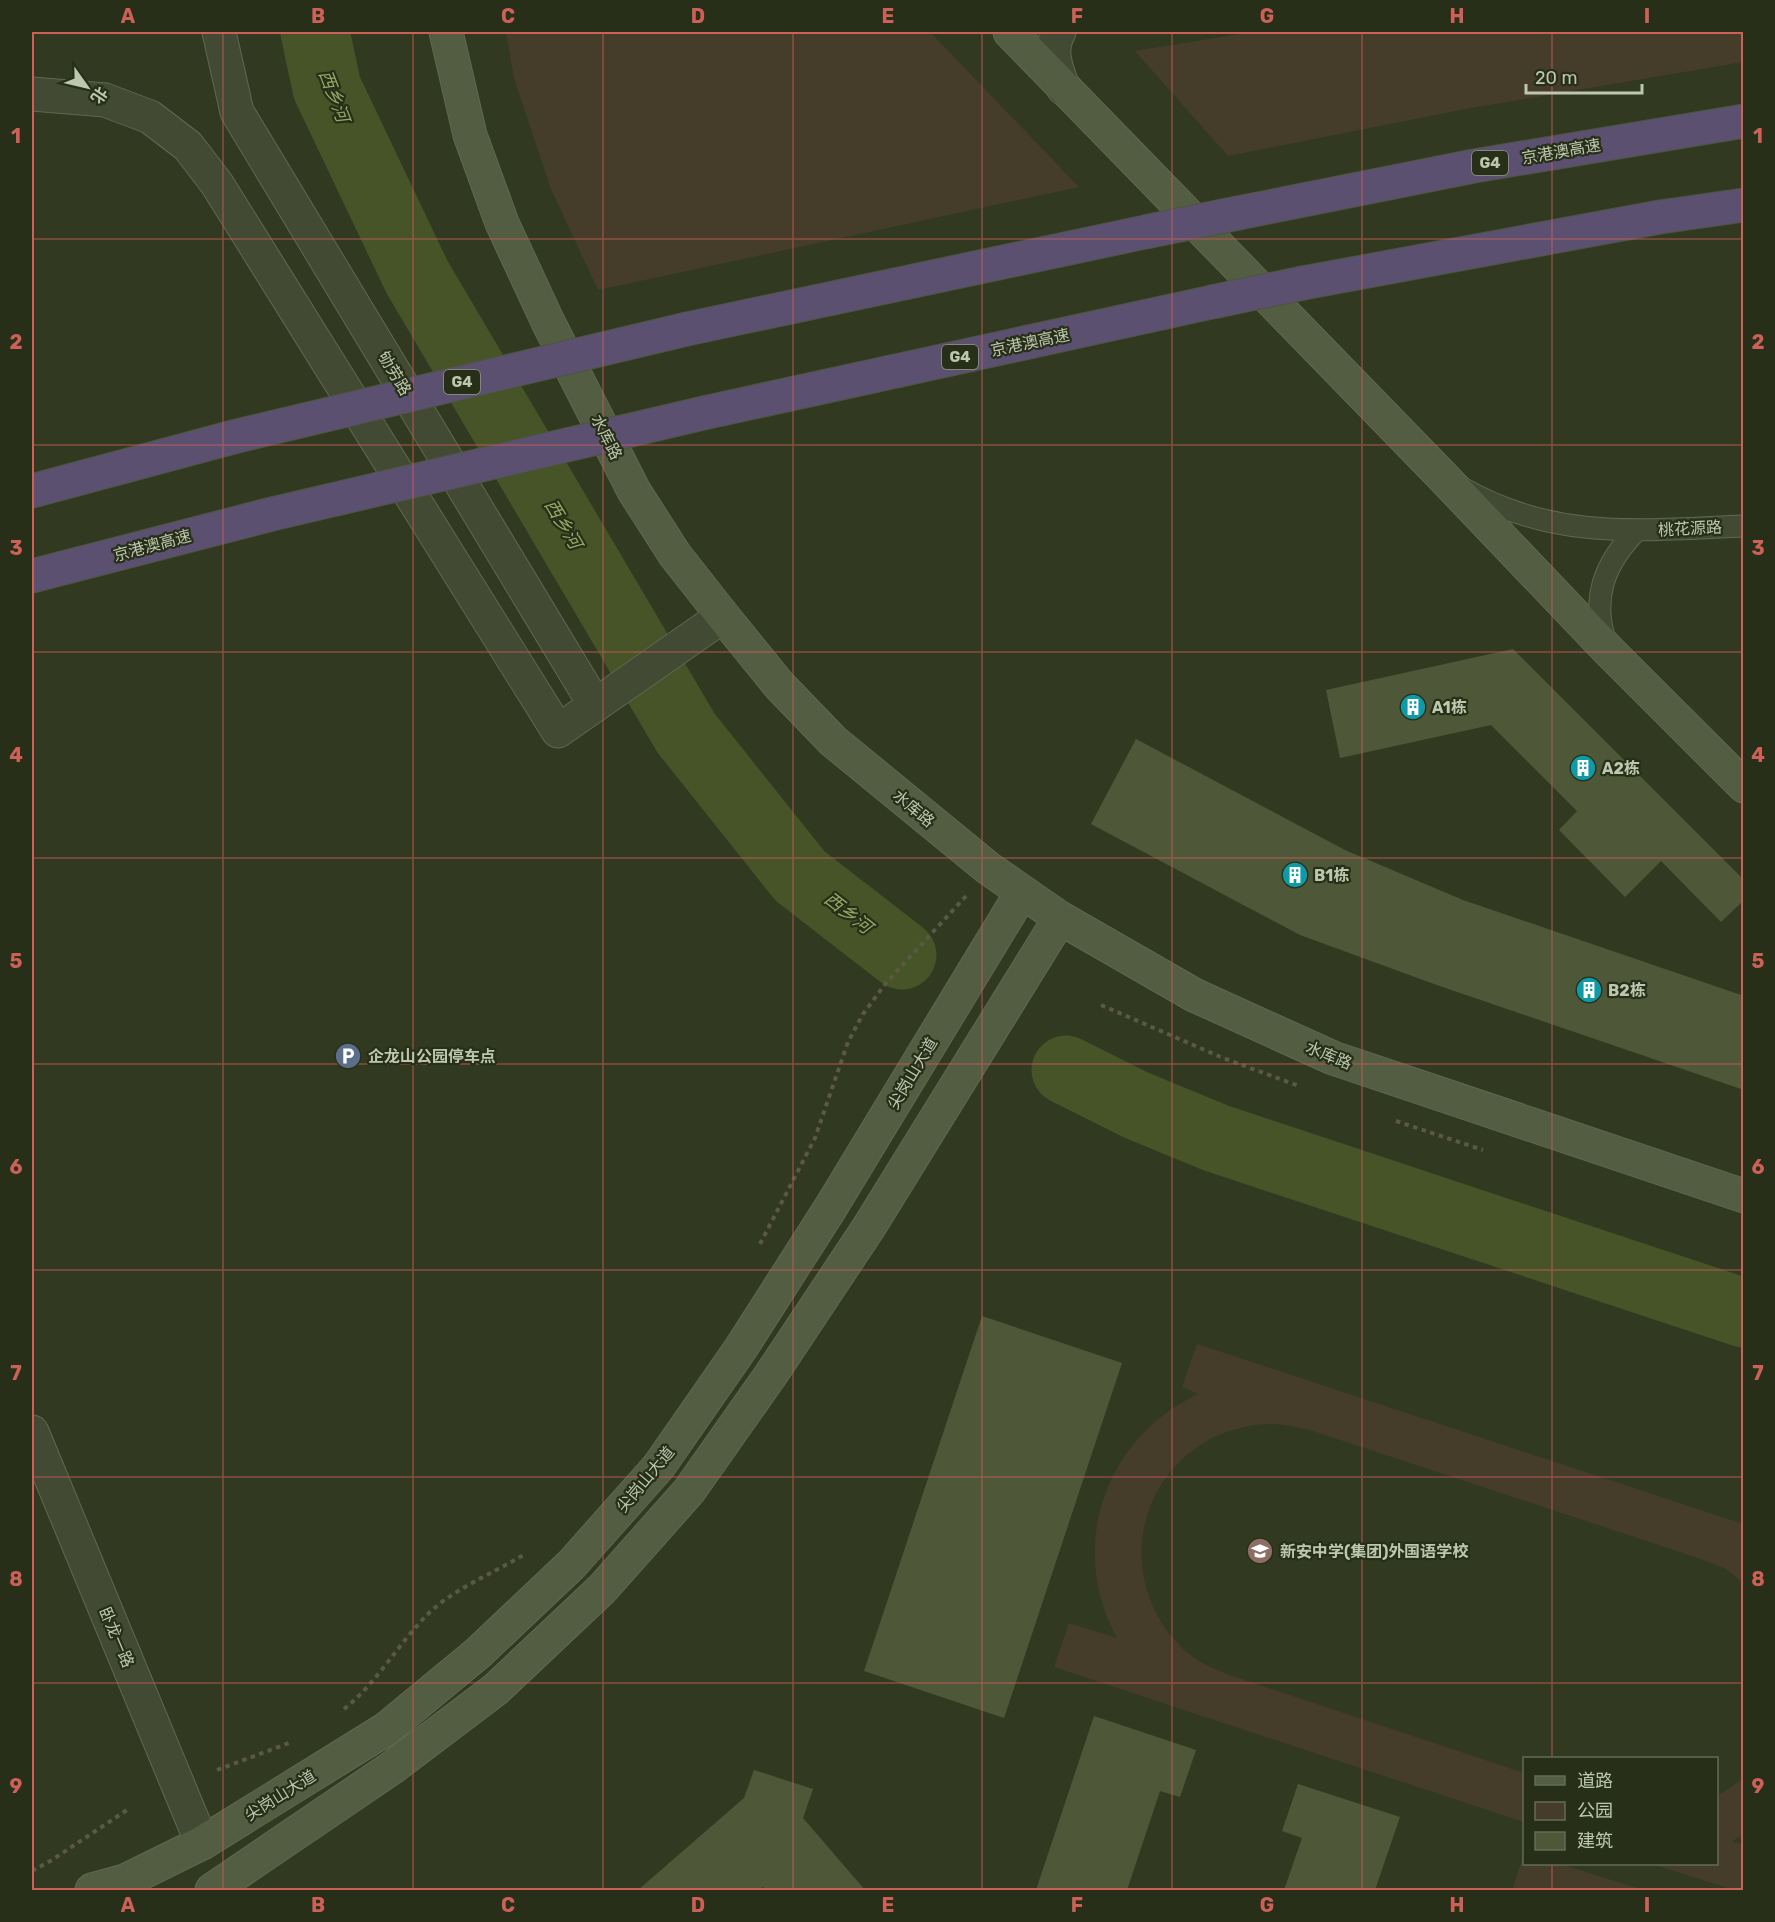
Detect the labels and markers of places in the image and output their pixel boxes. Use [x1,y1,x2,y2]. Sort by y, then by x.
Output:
building icon: A1栋 [1398,692,1428,722]
place label: A1栋 [1432,698,1467,717]
building icon: A2栋 [1568,753,1598,783]
place label: A2栋 [1602,759,1640,778]
building icon: B1栋 [1280,860,1310,890]
place label: B1栋 [1314,866,1349,885]
building icon: B2栋 [1574,975,1604,1005]
place label: B2栋 [1608,981,1646,1000]
parking icon: 企龙山公园停车点 [333,1041,363,1071]
place label: 企龙山公园停车点 [368,1047,496,1066]
school or university icon: 新安中学(集团)外国语学校 [1245,1536,1275,1566]
place label: 新安中学(集团)外国语学校 [1280,1542,1469,1561]

